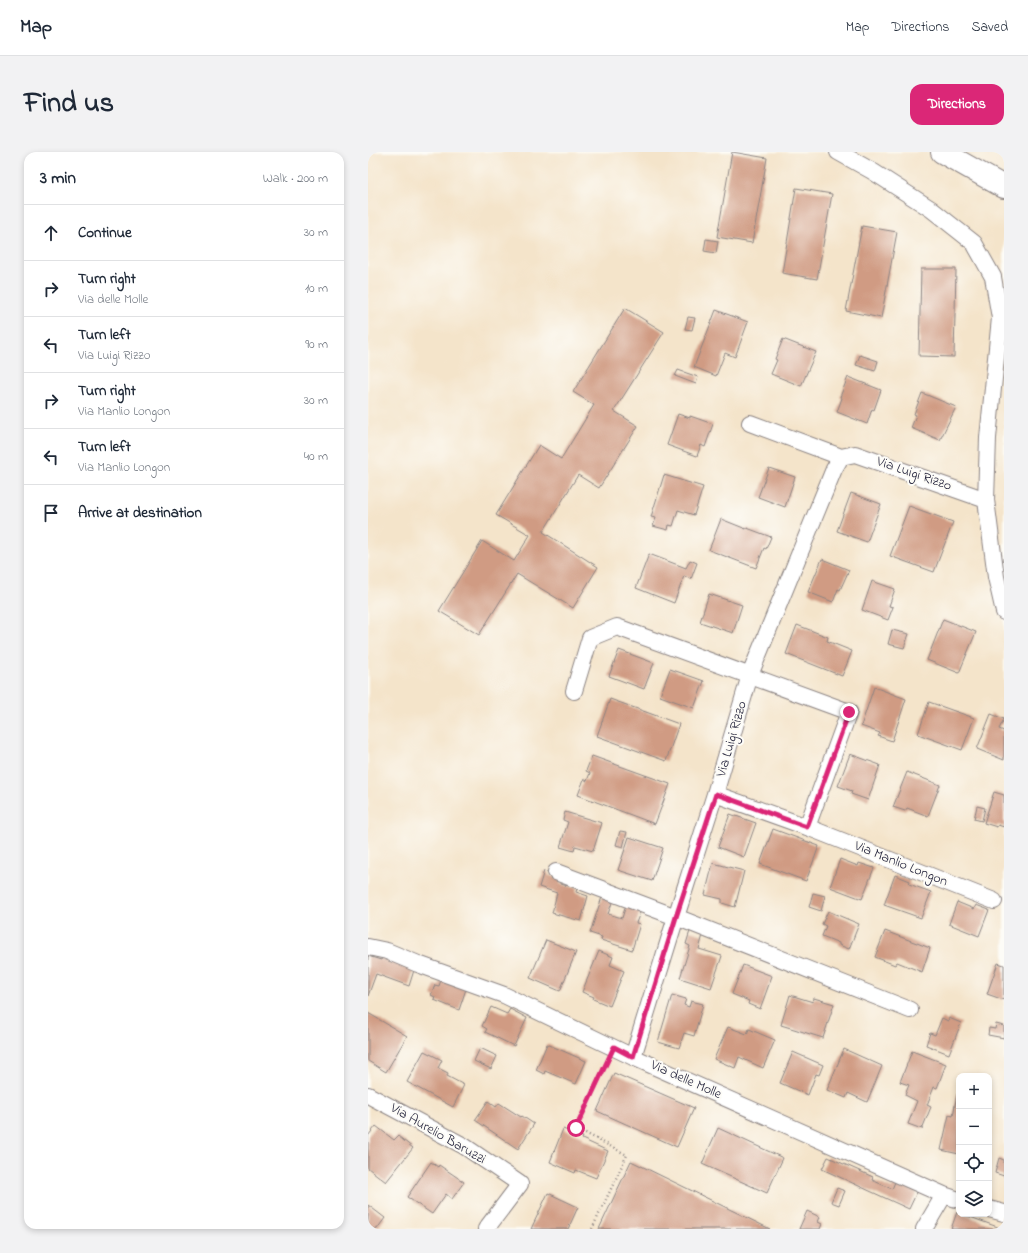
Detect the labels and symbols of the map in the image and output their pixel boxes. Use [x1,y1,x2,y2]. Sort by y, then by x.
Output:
street label: Via Luigi Rizzo [872,451,954,498]
street label: Via Luigi Rizzo [711,699,754,781]
route end [840,703,858,721]
street label: Via Manlio Longon [850,835,951,893]
street label: Via delle Molle [646,1055,726,1105]
street label: Via Aurelio Baruzzi [385,1098,490,1170]
route start [567,1119,585,1137]

